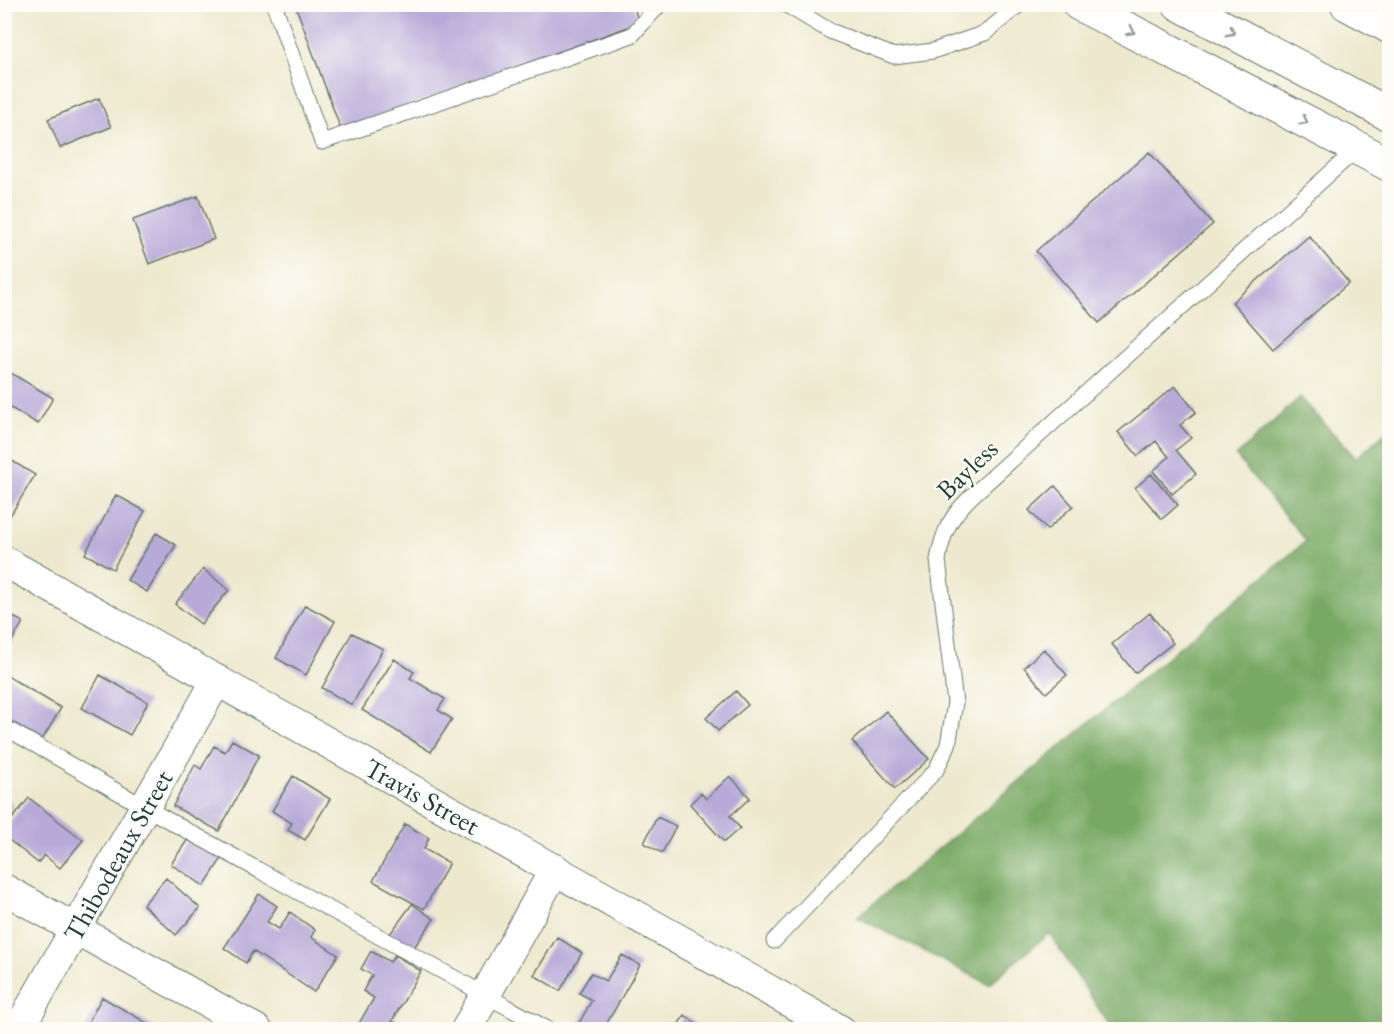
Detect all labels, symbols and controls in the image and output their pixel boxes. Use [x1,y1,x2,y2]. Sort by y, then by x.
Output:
one-way arrow [1125,24,1136,35]
one-way arrow [1225,25,1235,36]
one-way arrow [1298,113,1309,125]
street label: Bayless [929,431,1005,507]
street label: Travis Street [359,750,487,842]
street label: Thibodeaux Street [55,763,180,947]

